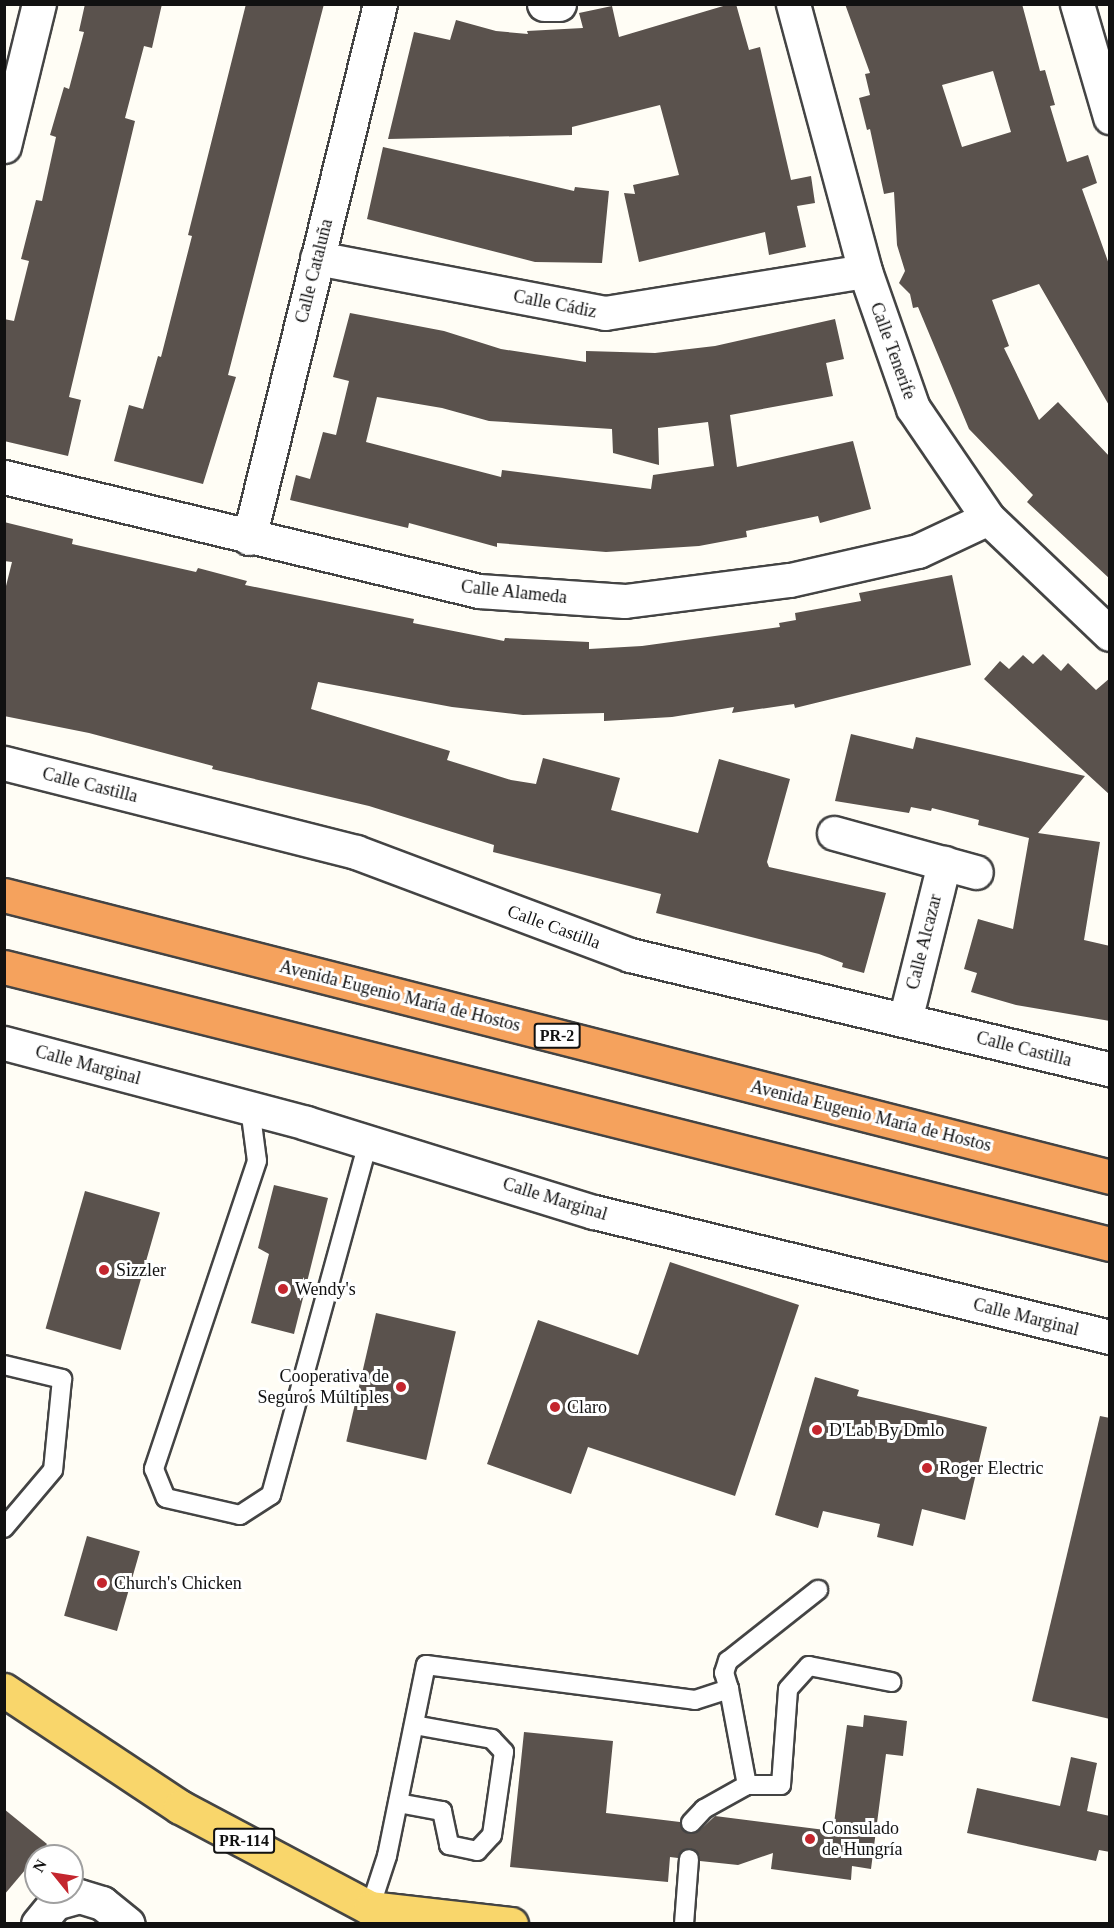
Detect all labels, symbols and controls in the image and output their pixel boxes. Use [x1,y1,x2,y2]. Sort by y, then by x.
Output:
street label: Calle Cataluña [291,217,337,325]
street label: Calle Cádiz [511,285,599,323]
street label: Calle Tenerife [865,299,921,403]
street label: Calle Alameda [459,576,569,608]
street label: Calle Castilla [40,763,140,807]
street label: Calle Alcazar [902,892,946,992]
street label: Calle Castilla [505,900,603,954]
street label: Avenida Eugenio María de Hostos [277,956,523,1036]
road number: PR-2 [533,1023,581,1049]
street label: Calle Castilla [974,1027,1074,1071]
street label: Calle Marginal [33,1041,143,1089]
street label: Avenida Eugenio María de Hostos [748,1076,994,1156]
street label: Calle Marginal [500,1173,610,1225]
place label: Sizzler [116,1259,166,1281]
marker: Sizzler [97,1263,111,1277]
place label: Wendy's [295,1278,356,1300]
marker: Wendy's [276,1282,290,1296]
street label: Calle Marginal [971,1293,1081,1341]
place label: Cooperativa de Seguros Múltiples [257,1366,389,1408]
marker: Cooperativa de Seguros Múltiples [394,1380,408,1394]
place label: Claro [567,1396,607,1418]
marker: Claro [548,1400,562,1414]
place label: D'Lab By Dmlo [829,1419,944,1441]
marker: D'Lab By Dmlo [810,1423,824,1437]
place label: Roger Electric [939,1457,1043,1479]
marker: Roger Electric [920,1461,934,1475]
place label: Church's Chicken [114,1572,242,1594]
marker: Church's Chicken [95,1576,109,1590]
place label: Consulado de Hungría [822,1818,902,1860]
road number: PR-114 [212,1828,276,1854]
marker: Consulado de Hungría [803,1832,817,1846]
north arrow [24,1844,84,1904]
text: N [29,1856,50,1875]

